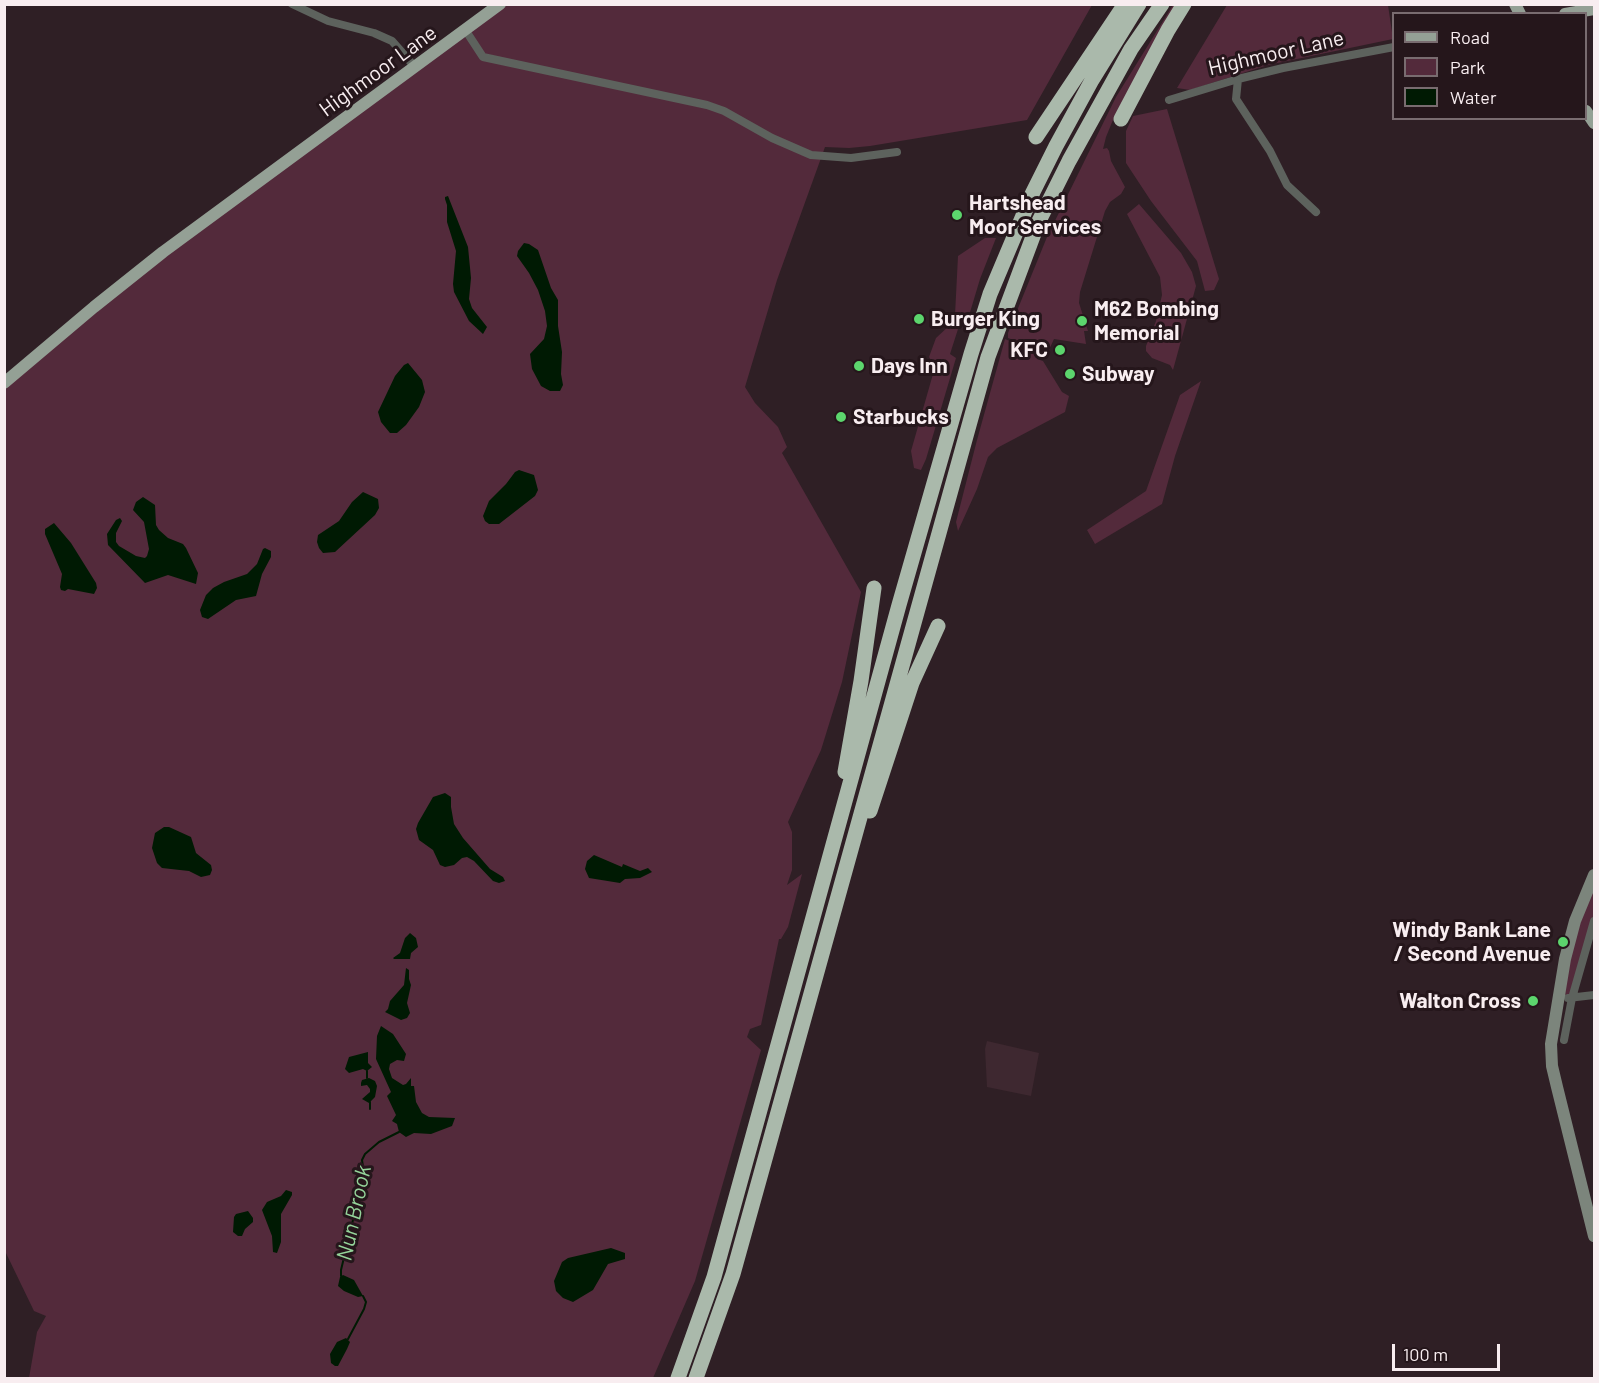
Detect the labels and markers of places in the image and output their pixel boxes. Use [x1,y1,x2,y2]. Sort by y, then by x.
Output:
place label: Hartshead Moor Services [969,190,1101,240]
marker: Hartshead Moor Services [950,208,964,222]
place label: M62 Bombing Memorial [1094,296,1219,346]
place label: Burger King [931,306,1040,332]
marker: Burger King [912,312,926,326]
marker: M62 Bombing Memorial [1075,314,1089,328]
place label: KFC [1010,337,1048,363]
marker: KFC [1053,343,1067,357]
place label: Days Inn [871,353,948,379]
marker: Days Inn [852,359,866,373]
place label: Subway [1082,361,1155,387]
marker: Subway [1063,367,1077,381]
place label: Starbucks [853,404,949,430]
marker: Starbucks [834,410,848,424]
place label: Windy Bank Lane / Second Avenue [1392,917,1551,967]
marker: Windy Bank Lane / Second Avenue [1556,935,1570,949]
place label: Walton Cross [1399,988,1521,1014]
marker: Walton Cross [1526,994,1540,1008]

